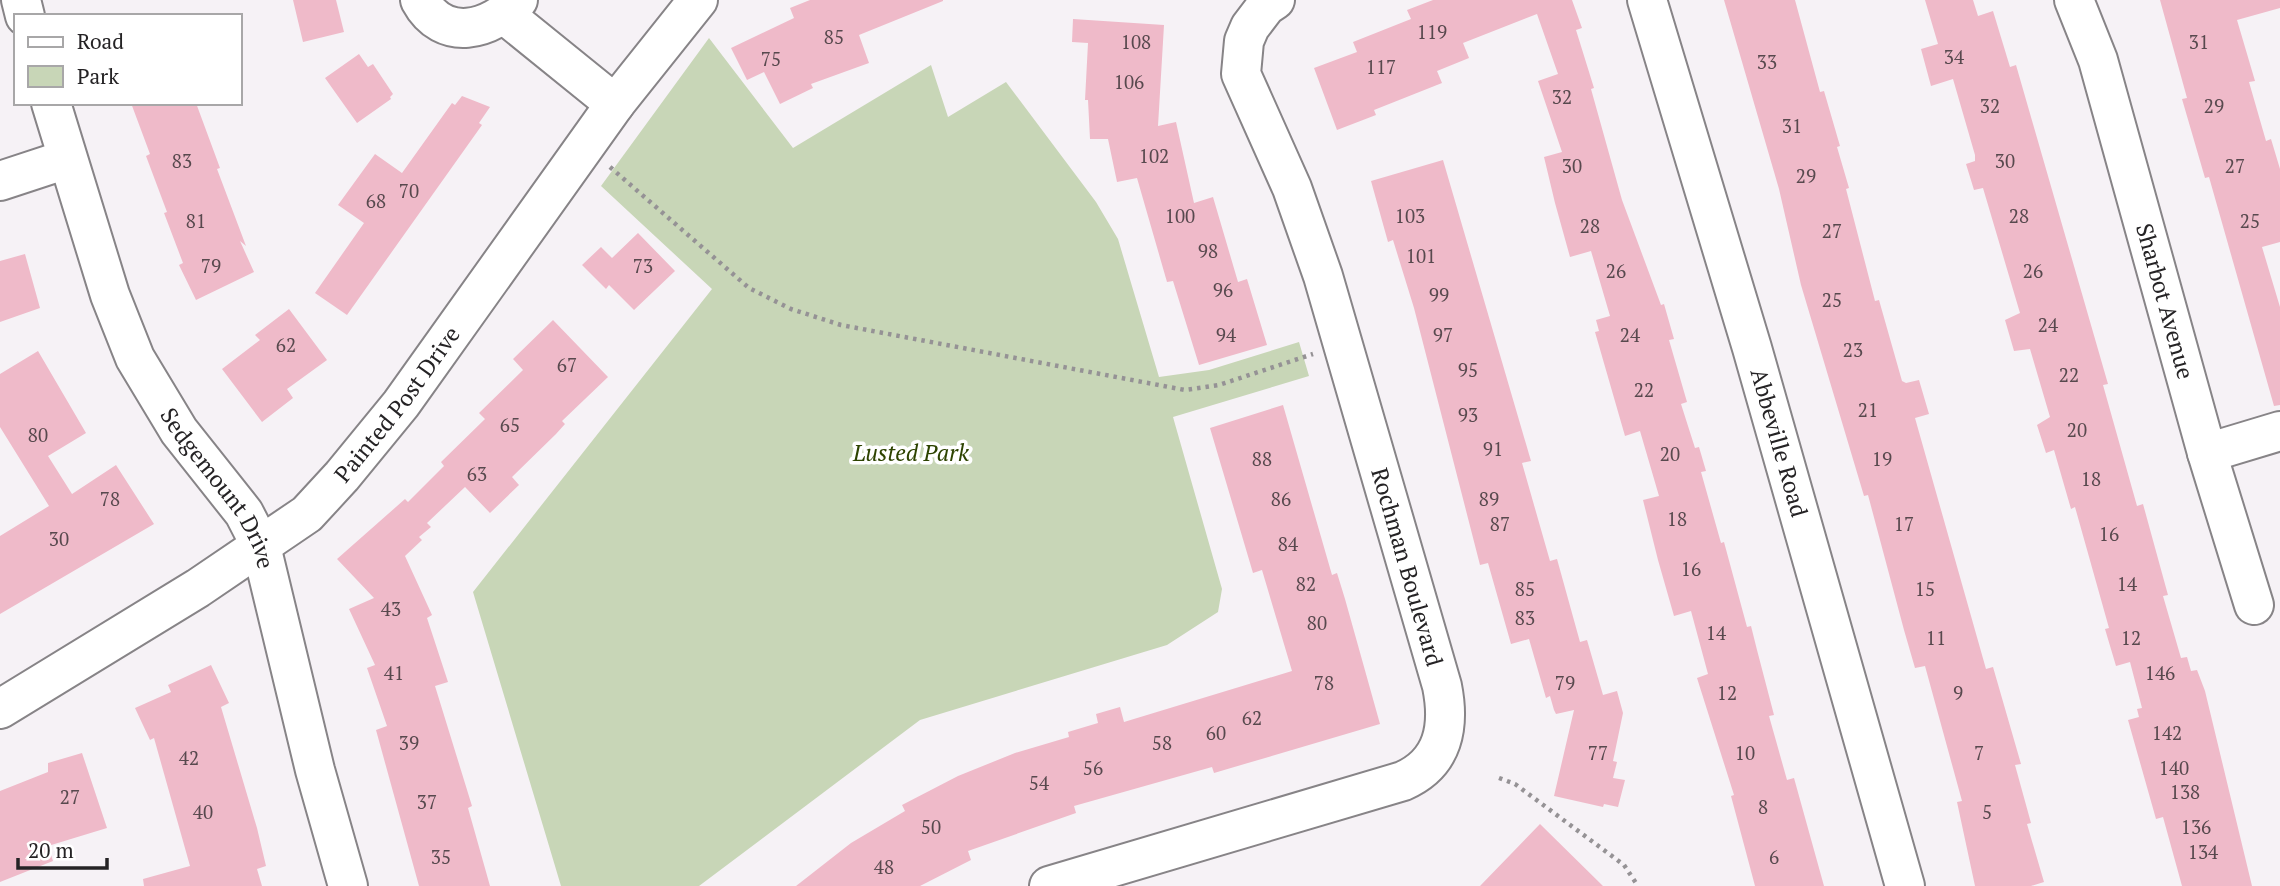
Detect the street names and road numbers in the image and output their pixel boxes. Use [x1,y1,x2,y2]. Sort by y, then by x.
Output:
street label: Sharbot Avenue [2129,220,2202,383]
street label: Painted Post Drive [327,320,467,489]
street label: Abbeville Road [1744,365,1815,521]
street label: Sedgemount Drive [154,402,282,572]
street label: Rochman Boulevard [1364,464,1451,670]

